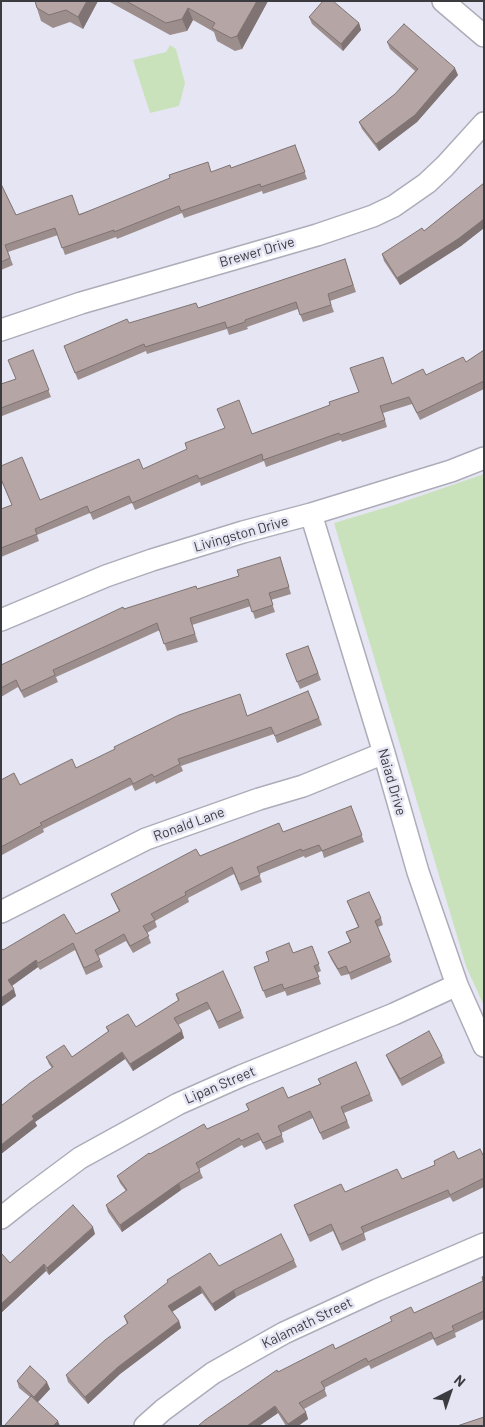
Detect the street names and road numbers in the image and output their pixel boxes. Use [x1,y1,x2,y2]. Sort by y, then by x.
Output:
street label: Brewer Drive [217,233,297,271]
street label: Livingston Drive [192,512,290,556]
street label: Naiad Drive [374,747,410,817]
street label: Ronald Lane [151,803,227,845]
street label: Lipan Street [182,1063,258,1107]
street label: Kalamath Street [259,1294,355,1352]

